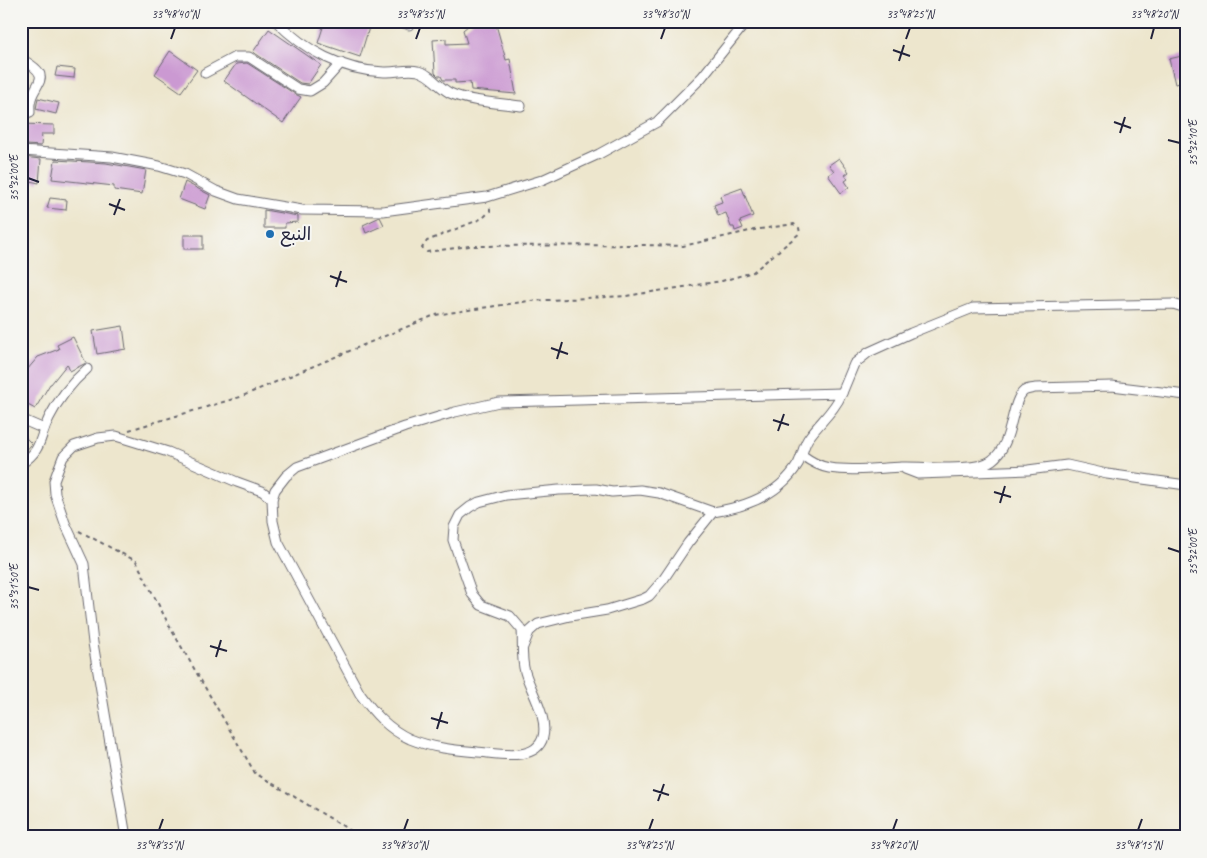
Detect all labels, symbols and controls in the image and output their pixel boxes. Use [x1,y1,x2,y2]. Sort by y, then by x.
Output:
text: 33°48'40"N [151,6,200,22]
text: 33°48'35"N [396,6,445,22]
text: 33°48'30"N [641,6,690,22]
text: 33°48'25"N [886,6,935,22]
text: 33°48'20"N [1130,6,1179,22]
text: 35°32'10"E [1185,118,1201,166]
text: 35°32'00"E [6,153,22,201]
place label: النبع [280,223,311,247]
marker: النبع [264,228,276,240]
text: 35°32'00"E [1185,527,1201,575]
text: 35°31'50"E [6,562,22,610]
text: 33°48'35"N [135,837,184,853]
text: 33°48'30"N [380,837,429,853]
text: 33°48'25"N [625,837,674,853]
text: 33°48'20"N [869,837,918,853]
text: 33°48'15"N [1114,837,1163,853]

